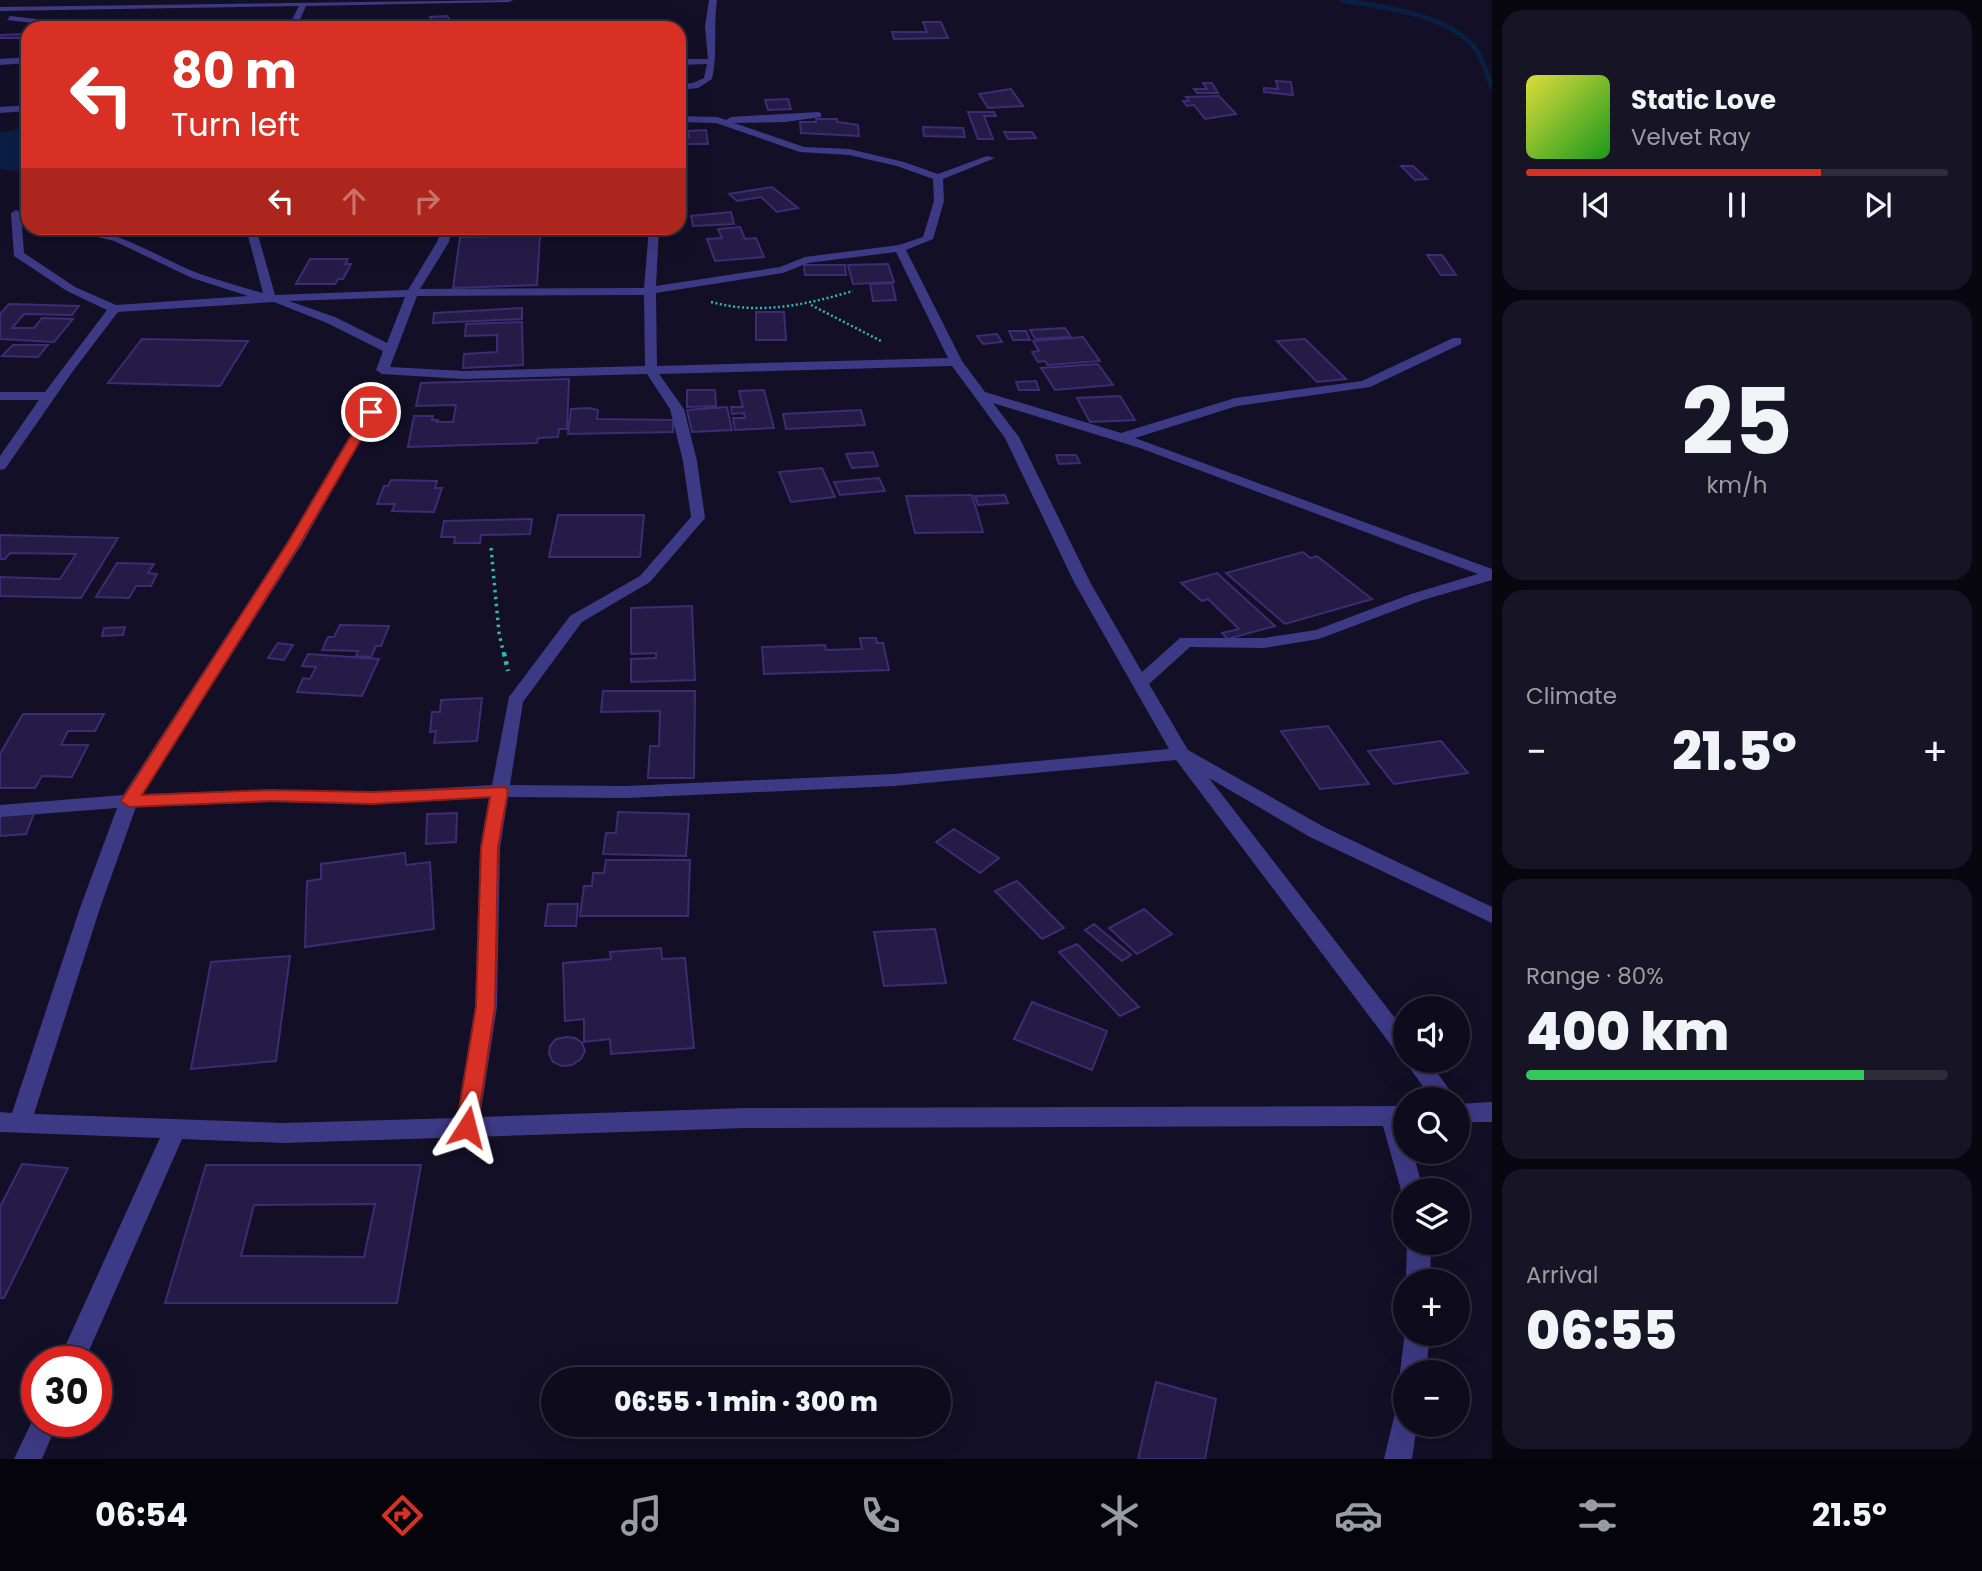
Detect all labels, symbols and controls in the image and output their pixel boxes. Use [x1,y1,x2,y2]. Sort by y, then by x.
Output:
text: 80 m [171,37,297,105]
icon: left [56,49,147,140]
text: Static Love [1631,82,1776,118]
text: Turn left [171,102,300,147]
text: Velvet Ray [1631,121,1751,153]
icon: left [262,182,300,220]
icon: ahead [335,182,373,220]
icon: right [408,182,446,220]
icon: previous [1577,186,1615,224]
icon: pause [1718,186,1756,224]
icon: next [1859,186,1897,224]
text: 25 [1681,358,1793,486]
pin [341,382,401,442]
icon: arrive [352,393,390,431]
text: km/h [1706,469,1768,501]
text: Climate [1526,680,1617,712]
text: 21.5° [1672,715,1797,788]
text: − [1526,725,1547,778]
text: + [1922,725,1948,778]
text: Range · 80% [1526,960,1664,992]
text: 400 km [1526,995,1729,1068]
map controls [1393,996,1470,1437]
button: sound [1393,996,1470,1073]
button: search [1393,1087,1470,1164]
position arrow [430,1090,504,1164]
button: layers [1393,1178,1470,1255]
text: Arrival [1526,1259,1598,1291]
button: + [1393,1269,1470,1346]
text: 06:55 [1526,1294,1677,1367]
speed limit sign: 30 [21,1346,112,1437]
button: − [1393,1360,1470,1437]
text: 06:55 · 1 min · 300 m [614,1384,878,1420]
icon: directions [378,1491,427,1540]
icon: music [617,1491,666,1540]
icon: phone [856,1491,905,1540]
icon: climate [1095,1491,1144,1540]
icon: car [1334,1491,1383,1540]
icon: filters [1573,1491,1622,1540]
text: 06:54 [95,1492,188,1537]
text: 21.5° [1812,1492,1887,1537]

